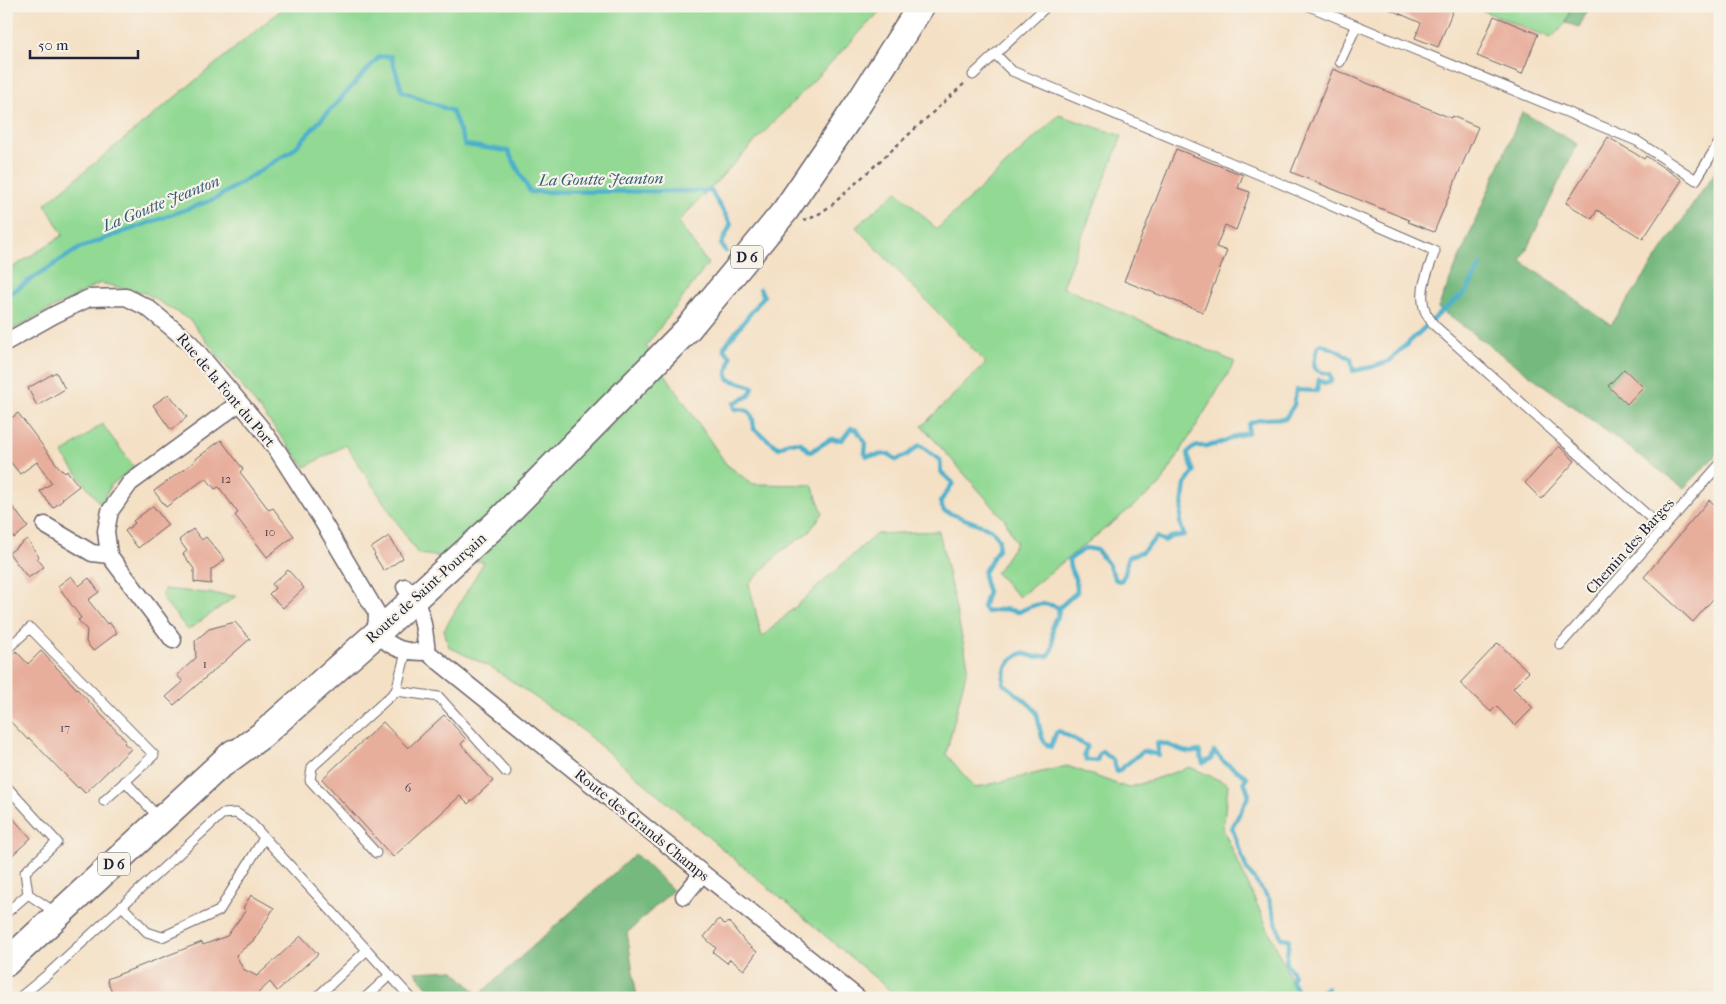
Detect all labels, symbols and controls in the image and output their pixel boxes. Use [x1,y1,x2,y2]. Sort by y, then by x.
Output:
scale bar [30,28,138,60]
text: 50 m [38,36,69,54]
water label: La Goutte Jeanton [538,168,663,190]
water label: La Goutte Jeanton [99,171,222,236]
road number: D 6 [731,246,763,268]
street label: Rue de la Font du Port [173,329,279,451]
house number: 12 [221,472,231,486]
street label: Chemin des Barges [1582,494,1678,598]
house number: 10 [265,525,275,539]
street label: Route de Saint-Pourçain [362,529,490,647]
house number: 1 [203,657,207,671]
house number: 17 [60,721,70,735]
street label: Route des Grands Champs [571,765,713,885]
house number: 6 [405,781,412,795]
road number: D 6 [98,852,130,876]

